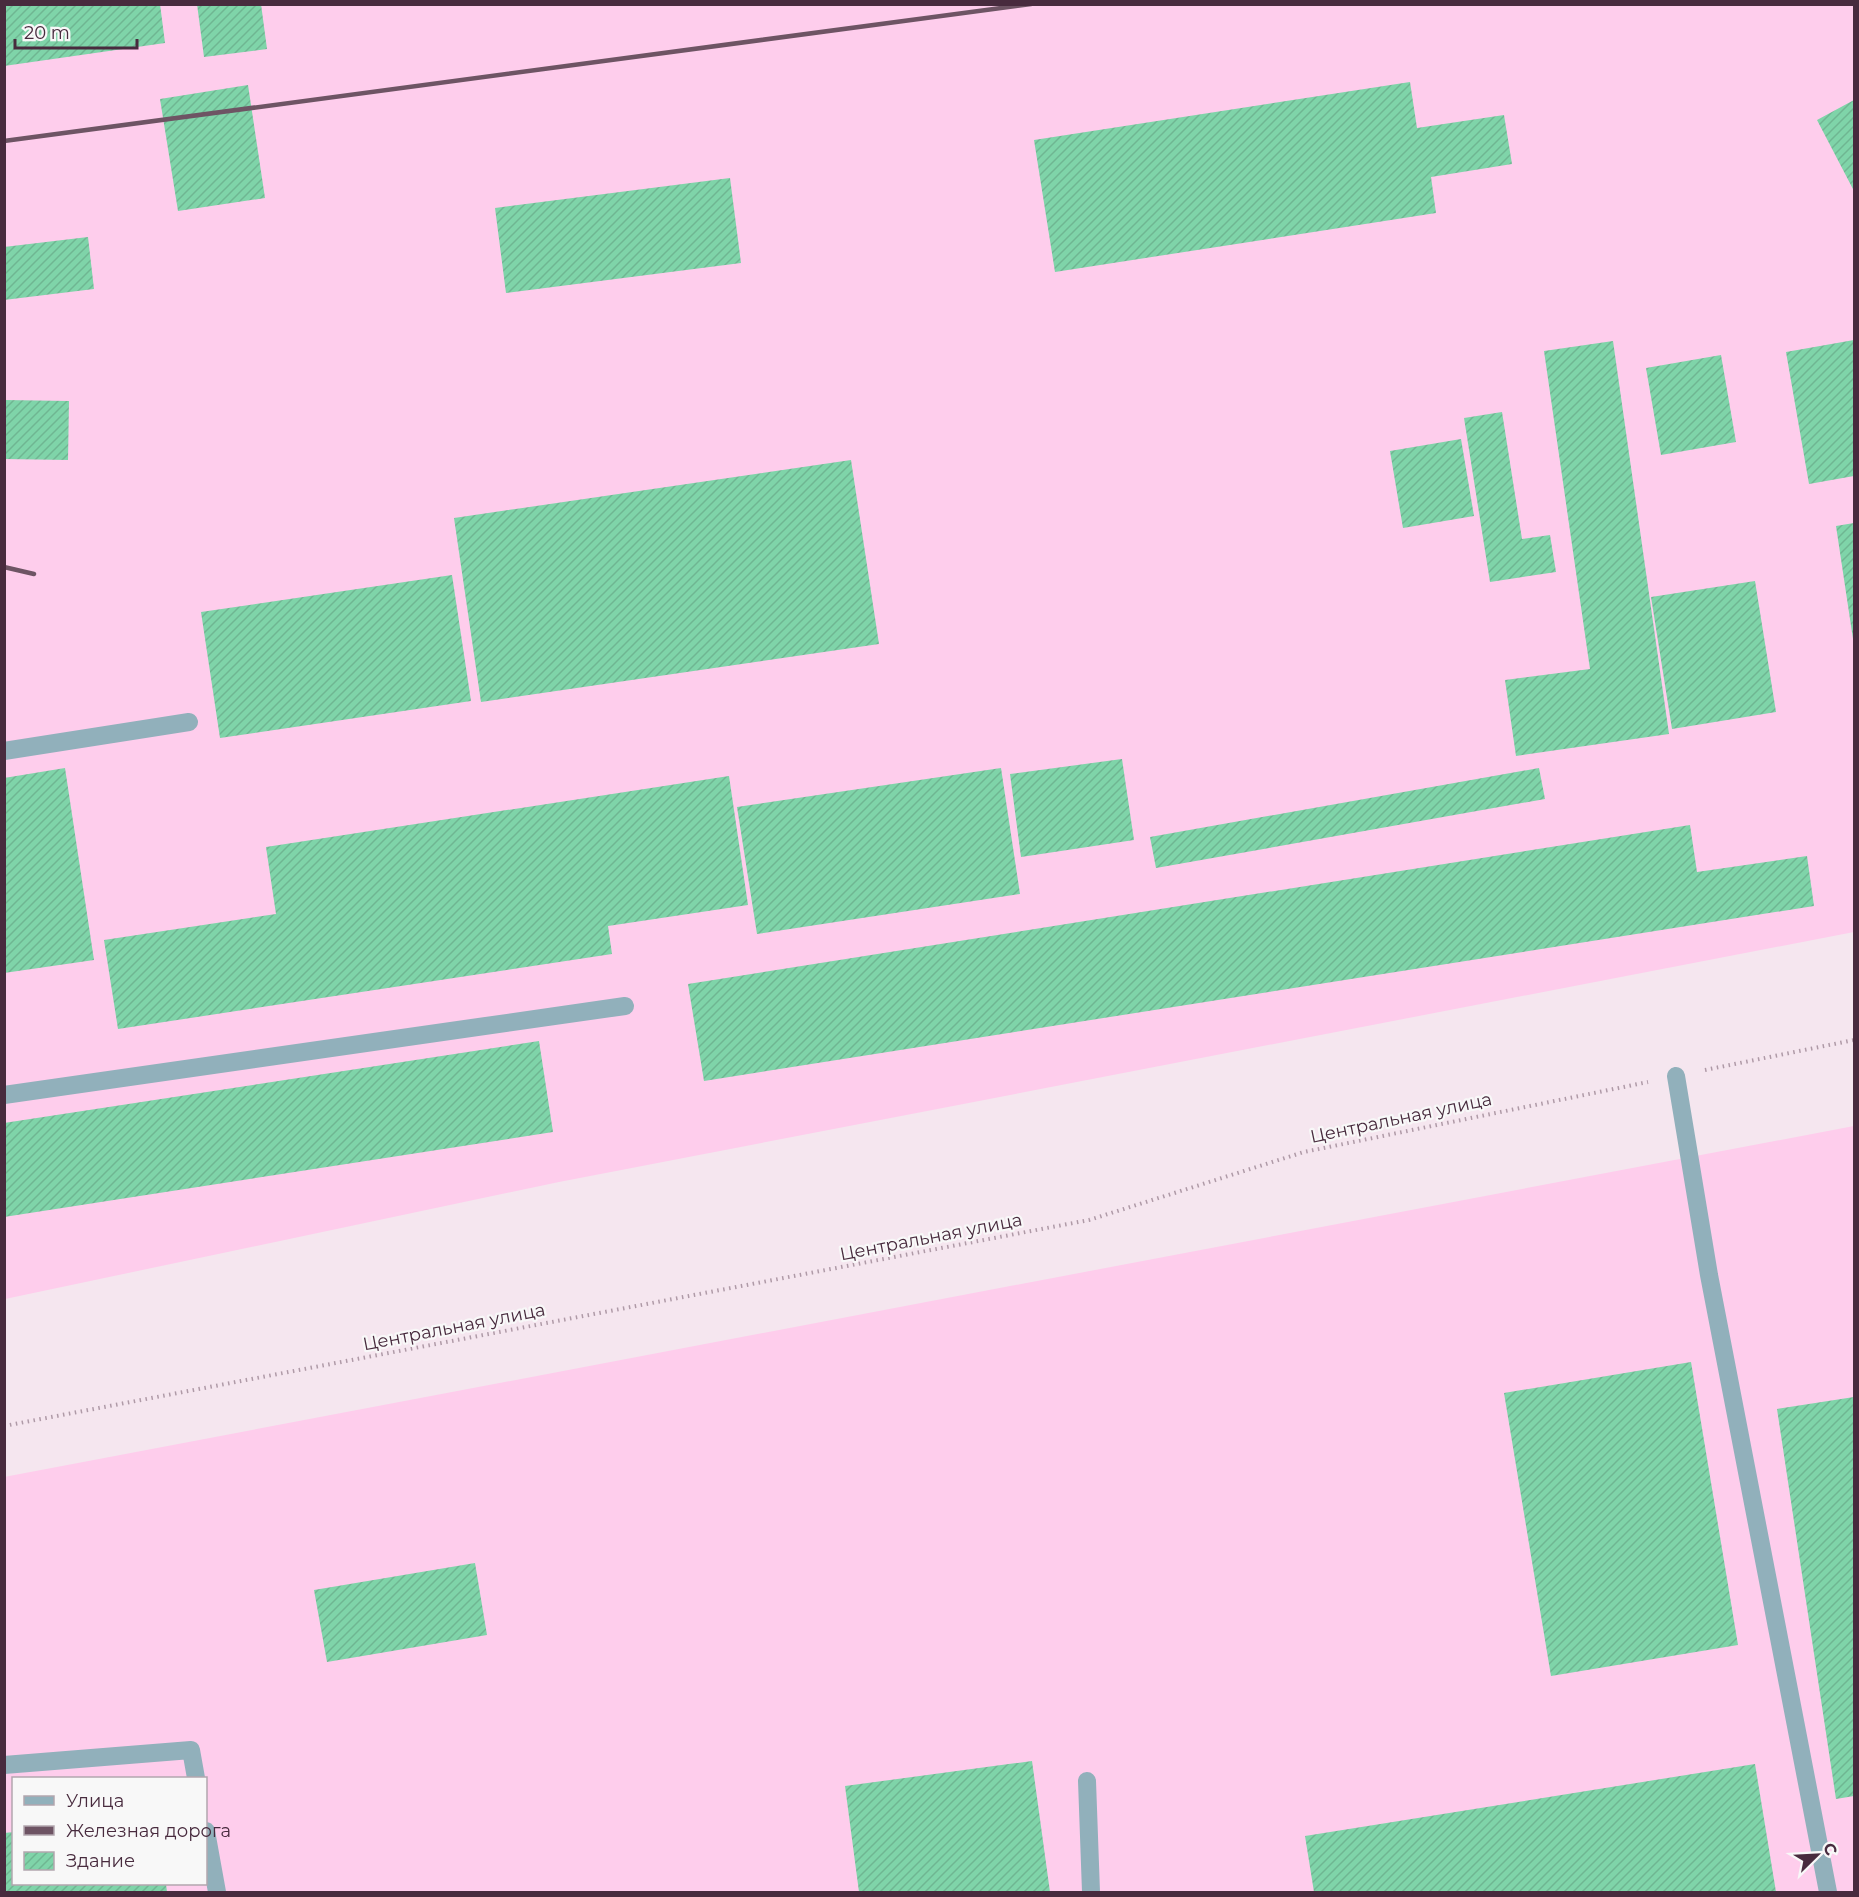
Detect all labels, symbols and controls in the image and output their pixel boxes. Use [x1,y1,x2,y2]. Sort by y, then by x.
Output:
scale bar [15,12,136,50]
text: 20 m [24,22,70,44]
street label: Центральная улица [1308,1088,1494,1148]
street label: Центральная улица [838,1209,1024,1265]
street label: Центральная улица [361,1299,547,1355]
legend [12,1777,207,1885]
text: Улица [66,1790,124,1812]
text: Железная дорога [66,1820,231,1842]
north arrow [1787,1825,1847,1885]
text: С [1819,1840,1841,1859]
text: Здание [66,1850,135,1872]

